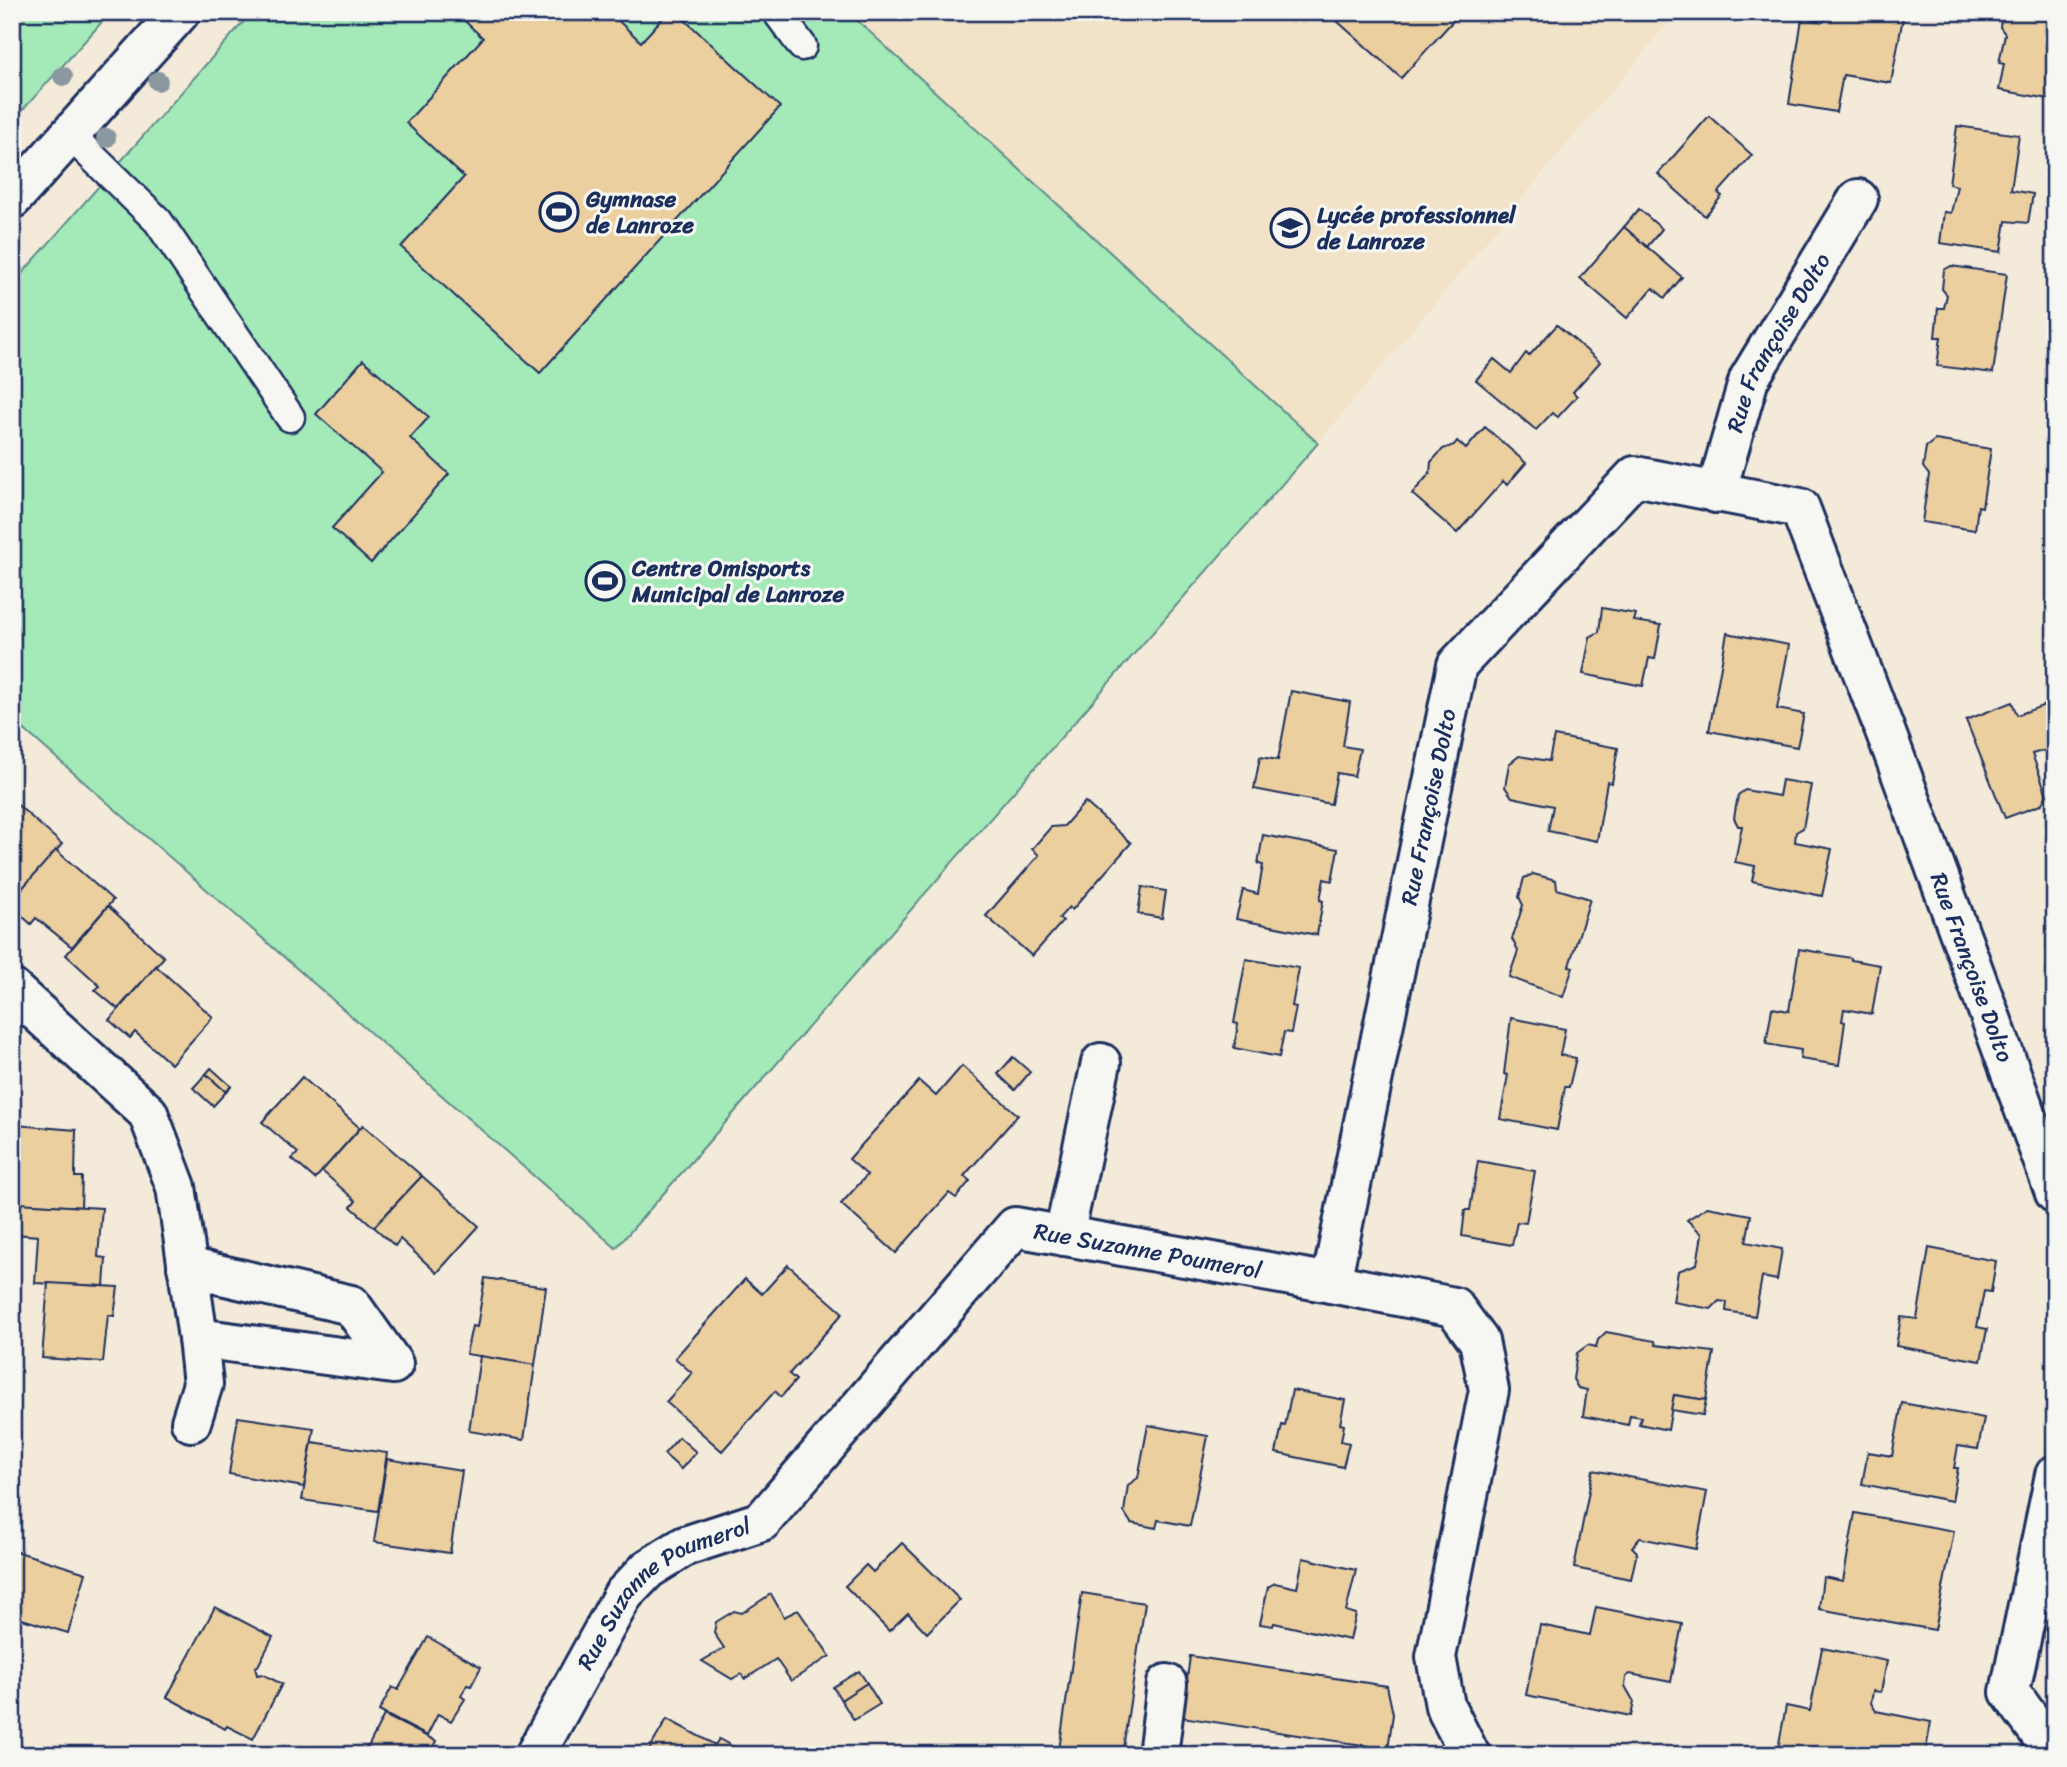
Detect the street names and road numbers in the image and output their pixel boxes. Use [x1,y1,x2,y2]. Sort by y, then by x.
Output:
street label: Rue Françoise Dolto [1715,244,1842,437]
street label: Rue Françoise Dolto [1389,705,1469,909]
street label: Rue Françoise Dolto [1918,867,2025,1069]
street label: Rue Suzanne Poumerol [1031,1211,1265,1291]
street label: Rue Suzanne Poumerol [566,1506,757,1678]

